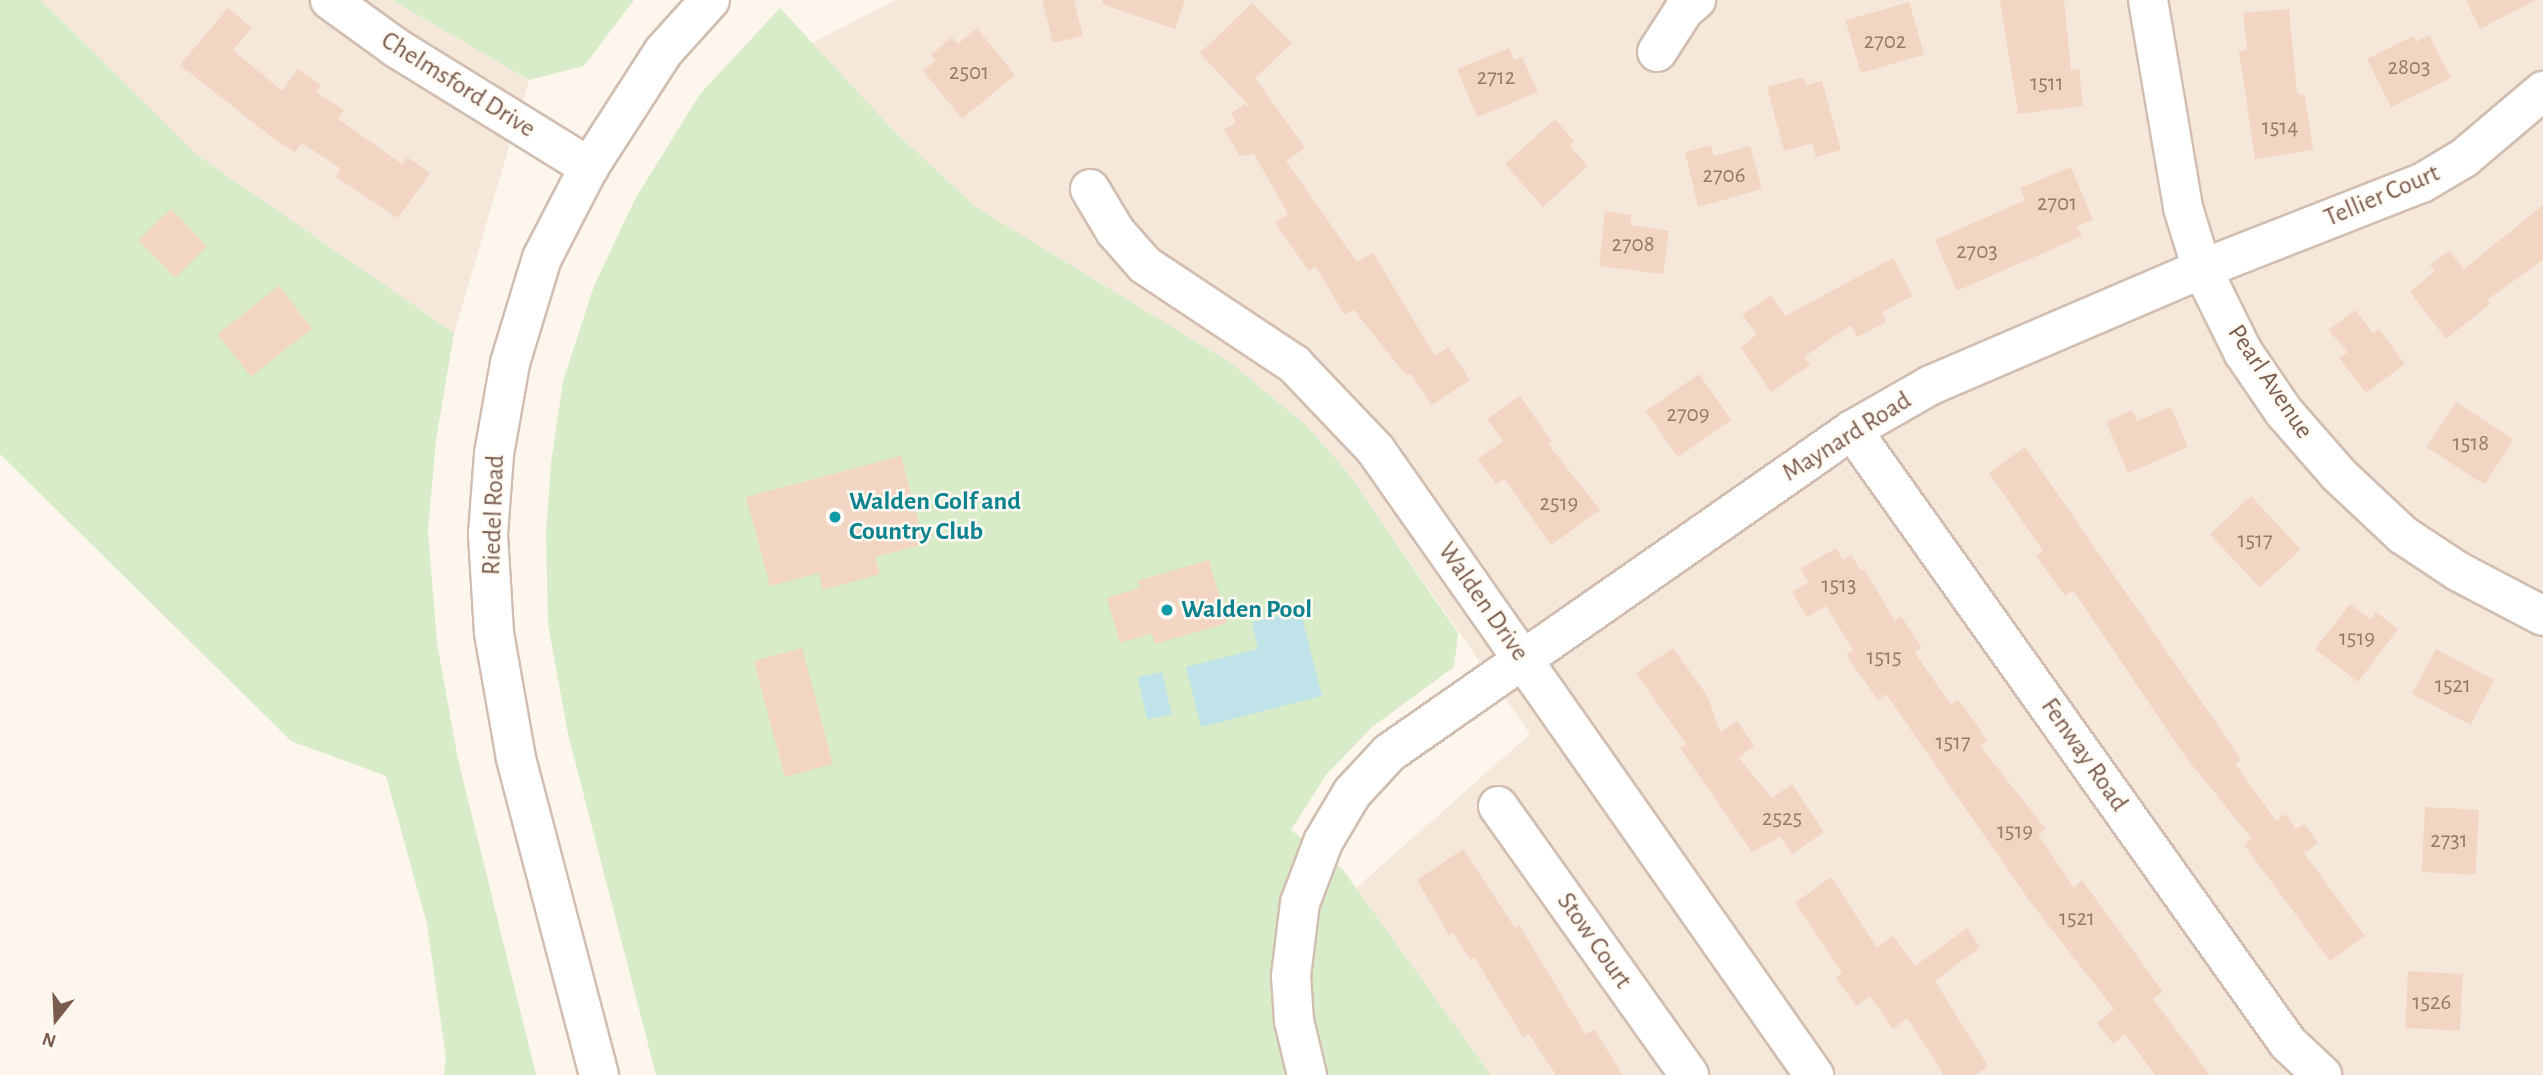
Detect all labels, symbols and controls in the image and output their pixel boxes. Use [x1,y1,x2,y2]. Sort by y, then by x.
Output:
street label: Chelmsford Drive [375,25,541,145]
house number: 2702 [1864,28,1906,56]
house number: 2803 [2388,54,2430,82]
house number: 2501 [949,59,989,87]
house number: 2712 [1477,64,1515,92]
house number: 1511 [2030,70,2064,98]
house number: 1514 [2262,114,2298,142]
street label: Tellier Court [2320,158,2444,234]
house number: 2706 [1702,162,1746,190]
house number: 2701 [2037,190,2077,218]
house number: 2708 [1611,231,1655,259]
house number: 2703 [1956,238,1998,266]
street label: Pearl Avenue [2220,319,2320,445]
street label: Maynard Road [1777,385,1917,489]
house number: 2709 [1666,401,1710,429]
house number: 1518 [2453,430,2489,458]
street label: Riedel Road [476,454,512,576]
place label: Walden Golf and Country Club [849,486,1021,548]
house number: 2519 [1540,490,1578,518]
marker: Walden Golf and Country Club [827,509,843,525]
house number: 1517 [2237,527,2273,555]
street label: Walden Drive [1431,537,1535,667]
house number: 1513 [1822,572,1856,600]
place label: Walden Pool [1181,594,1312,626]
marker: Walden Pool [1159,602,1175,618]
house number: 1519 [2339,625,2375,653]
house number: 1515 [1866,644,1902,672]
house number: 1521 [2435,672,2471,700]
street label: Fenway Road [2034,692,2134,818]
house number: 1517 [1935,729,1971,757]
house number: 2525 [1762,805,1802,833]
house number: 1519 [1997,818,2033,846]
house number: 2731 [2430,827,2468,855]
street label: Stow Court [1550,887,1638,995]
house number: 1521 [2059,905,2095,933]
north arrow [21,984,91,1054]
house number: 1526 [2413,989,2451,1017]
text: N [40,1028,59,1051]

